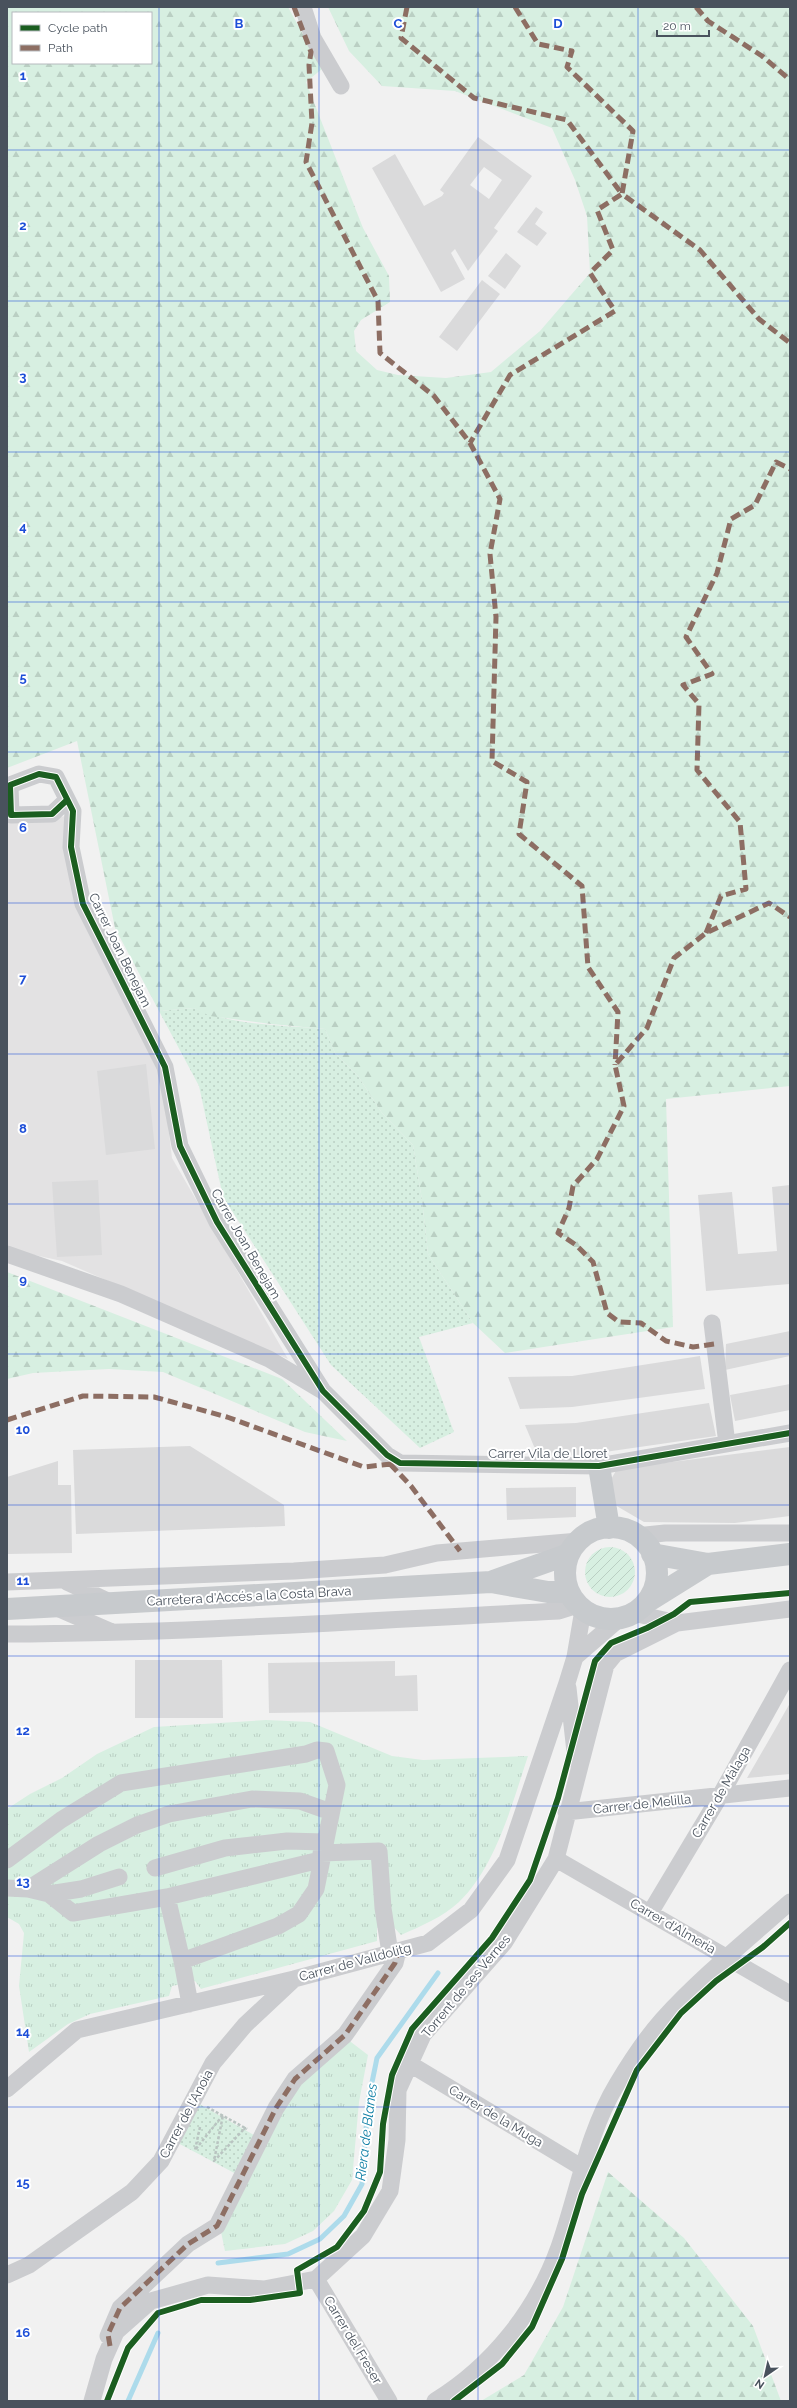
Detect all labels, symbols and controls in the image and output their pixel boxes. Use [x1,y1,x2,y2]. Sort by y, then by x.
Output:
legend [12,12,152,64]
scale bar [657,12,709,38]
text: B [235,16,244,31]
text: C [394,16,403,31]
text: D [553,16,563,31]
text: 20 m [663,19,691,33]
text: Cycle path [48,21,107,35]
text: Path [48,41,73,55]
text: 1 [20,68,27,83]
text: 2 [19,218,27,233]
text: 3 [19,369,27,384]
text: 4 [19,519,27,534]
text: 5 [19,670,27,685]
text: 6 [19,820,27,835]
street label: Carrer Joan Benejam [86,890,154,1010]
text: 7 [19,971,27,986]
text: 8 [19,1121,27,1136]
street label: Carrer Joan Benejam [208,1186,284,1302]
text: 9 [19,1272,27,1287]
text: 10 [16,1422,30,1437]
street label: Carrer Vila de Lloret [488,1446,608,1461]
text: 11 [17,1573,30,1588]
street label: Carretera d'Accés a la Costa Brava [146,1583,352,1609]
text: 12 [16,1723,30,1738]
street label: Carrer de Màlaga [689,1744,753,1840]
street label: Carrer de Melilla [592,1791,692,1817]
text: 13 [16,1874,30,1889]
street label: Carrer d'Almeria [628,1895,718,1957]
street label: Torrent de ses Vernes [419,1932,513,2040]
street label: Carrer de Valldolitg [297,1940,413,1984]
text: 14 [16,2024,30,2039]
street label: Carrer de l'Anoia [156,2067,216,2161]
water label: Riera de Blanes [352,2082,380,2182]
street label: Carrer de la Muga [446,2082,546,2150]
text: 15 [16,2175,30,2190]
street label: Carrer del Freser [321,2293,385,2387]
text: 16 [16,2325,30,2340]
north arrow [745,2356,785,2396]
text: N [753,2376,767,2392]

